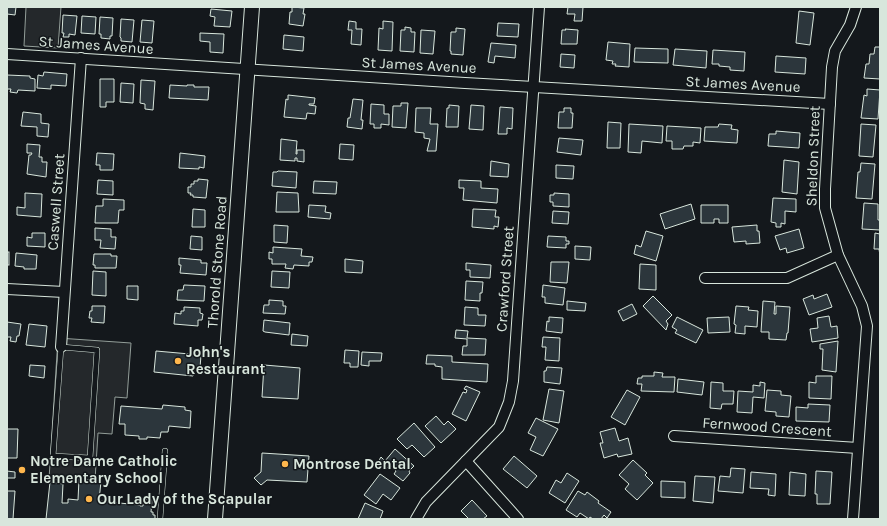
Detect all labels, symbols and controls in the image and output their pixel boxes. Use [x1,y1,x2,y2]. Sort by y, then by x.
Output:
street label: St James Avenue [38,32,154,58]
street label: St James Avenue [361,53,477,77]
street label: St James Avenue [685,72,801,96]
street label: Sheldon Street [802,105,824,207]
street label: Caswell Street [44,153,68,251]
street label: Thorold Stone Road [203,195,231,329]
street label: Crawford Street [492,225,518,333]
place label: John's Restaurant [186,343,266,378]
marker: John's Restaurant [173,356,183,366]
street label: Fernwood Crescent [702,413,833,441]
place label: Notre Dame Catholic Elementary School [30,452,177,487]
place label: Montrose Dental [293,455,411,473]
marker: Montrose Dental [280,459,290,469]
marker: Notre Dame Catholic Elementary School [17,465,27,475]
place label: Our Lady of the Scapular [97,490,272,508]
marker: Our Lady of the Scapular [84,494,94,504]

